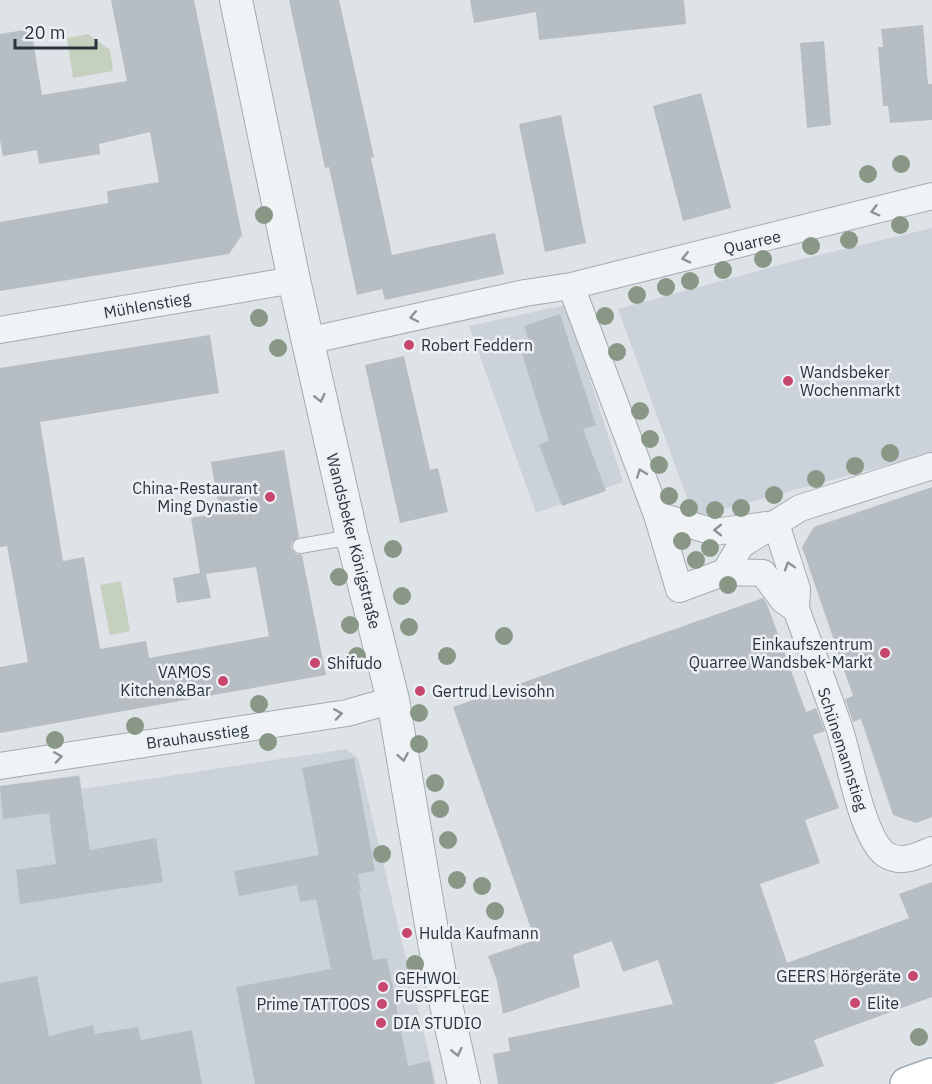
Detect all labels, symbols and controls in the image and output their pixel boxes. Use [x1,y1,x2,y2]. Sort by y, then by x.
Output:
scale bar [15,12,96,50]
text: 20 m [24,21,66,44]
one-way arrow [871,203,881,216]
street label: Quarree [721,226,783,258]
one-way arrow [681,250,691,263]
street label: Mühlenstieg [102,287,193,322]
one-way arrow [409,310,419,323]
place label: Robert Feddern [421,335,533,355]
marker: Robert Feddern [402,338,416,352]
place label: Wandsbeker Wochenmarkt [800,362,900,400]
marker: Wandsbeker Wochenmarkt [781,374,795,388]
one-way arrow [313,393,326,403]
street label: Wandsbeker Königstraße [322,451,386,631]
one-way arrow [636,469,648,480]
place label: China-Restaurant Ming Dynastie [132,478,258,516]
marker: China-Restaurant Ming Dynastie [263,490,277,504]
one-way arrow [713,524,722,536]
one-way arrow [784,561,797,572]
place label: Einkaufszentrum Quarree Wandsbek-Markt [689,634,873,672]
marker: Einkaufszentrum Quarree Wandsbek-Markt [878,646,892,660]
place label: Shifudo [327,653,382,673]
marker: Shifudo [308,656,322,670]
place label: VAMOS Kitchen&Bar [120,662,211,700]
marker: VAMOS Kitchen&Bar [216,674,230,688]
place label: Gertrud Levisohn [432,681,555,701]
marker: Gertrud Levisohn [413,684,427,698]
street label: Schünemannstieg [814,685,873,814]
one-way arrow [333,708,343,721]
street label: Brauhausstieg [145,719,250,753]
one-way arrow [52,751,62,764]
one-way arrow [396,753,408,762]
place label: Hulda Kaufmann [419,923,539,943]
marker: Hulda Kaufmann [400,926,414,940]
place label: GEERS Hörgeräte [776,966,901,986]
place label: GEHWOL FUSSPFLEGE [395,968,490,1006]
marker: GEERS Hörgeräte [906,969,920,983]
marker: GEHWOL FUSSPFLEGE [376,980,390,994]
place label: Elite [867,993,899,1013]
place label: Prime TATTOOS [256,994,370,1014]
marker: Elite [848,996,862,1010]
marker: Prime TATTOOS [375,997,389,1011]
place label: DIA STUDIO [393,1013,482,1033]
marker: DIA STUDIO [374,1016,388,1030]
one-way arrow [449,1047,462,1057]

